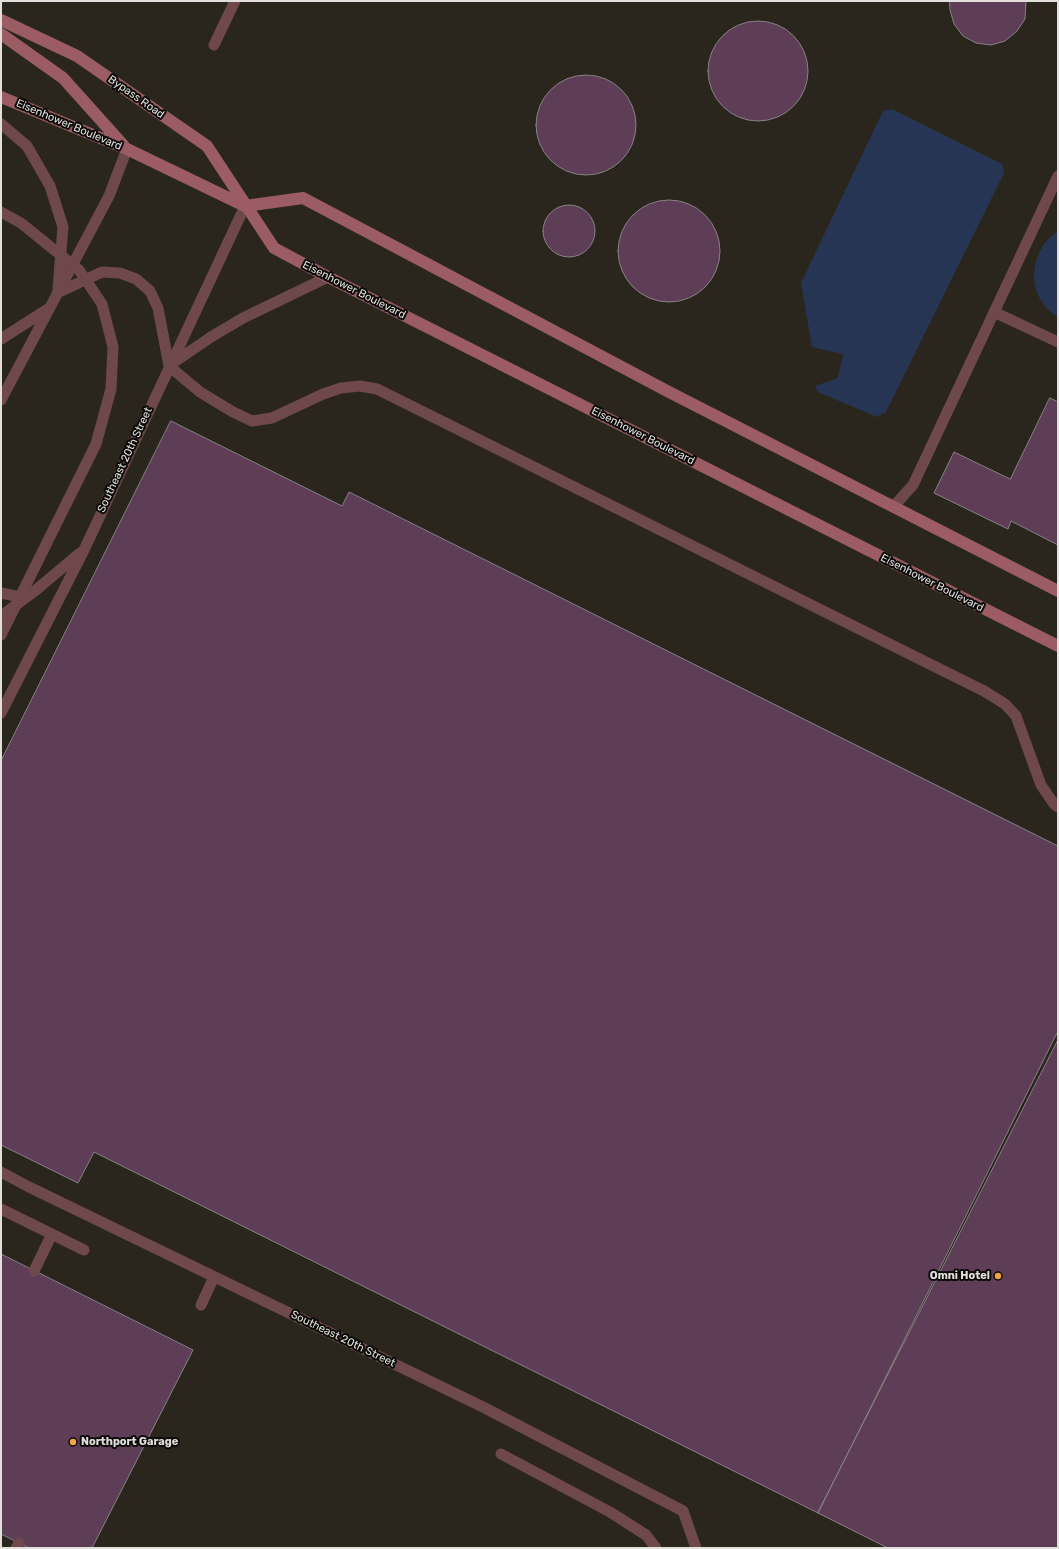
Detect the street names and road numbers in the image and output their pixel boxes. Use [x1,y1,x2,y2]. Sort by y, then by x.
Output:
street label: Bypass Road [105,73,167,121]
street label: Eisenhower Boulevard [14,97,124,153]
street label: Eisenhower Boulevard [300,258,408,322]
street label: Eisenhower Boulevard [589,404,697,468]
street label: Southeast 20th Street [95,405,155,515]
street label: Eisenhower Boulevard [878,551,986,615]
street label: Southeast 20th Street [289,1308,397,1370]

